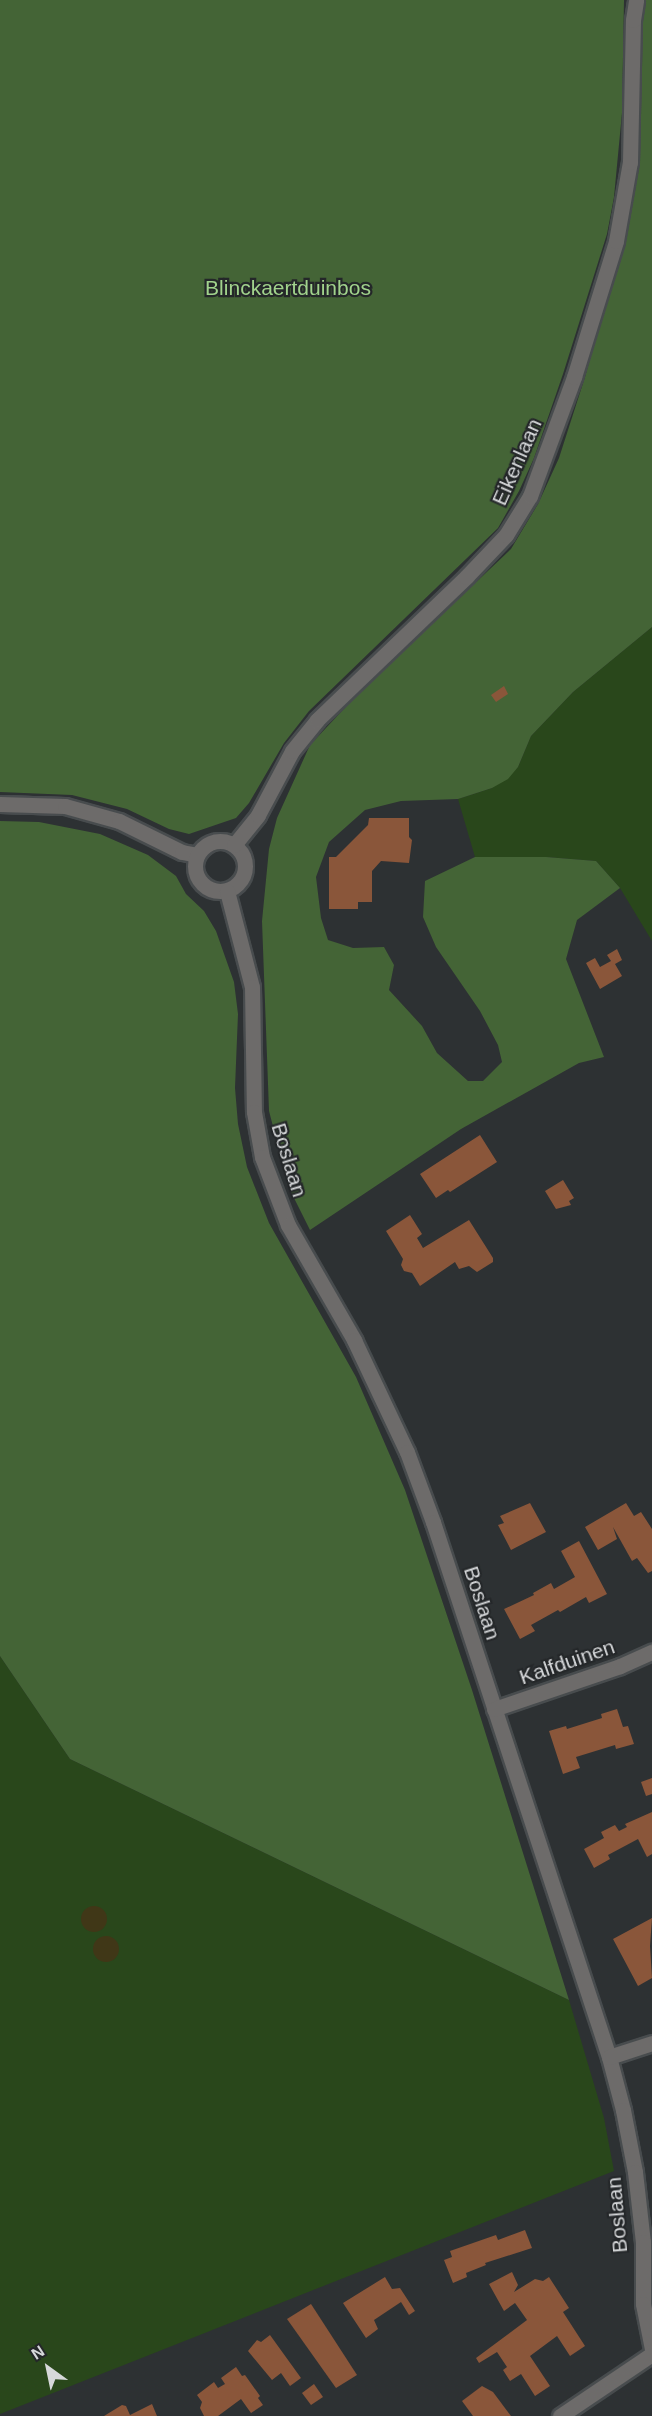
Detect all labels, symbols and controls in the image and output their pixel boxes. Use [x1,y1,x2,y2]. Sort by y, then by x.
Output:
park label: Blinckaertduinbos [205,275,371,301]
street label: Eikenlaan [487,415,547,509]
street label: Boslaan [266,1120,312,1200]
street label: Boslaan [458,1563,506,1643]
street label: Kalfduinen [516,1634,618,1690]
street label: Boslaan [601,2176,633,2254]
north arrow [18,2338,78,2398]
text: N [28,2342,47,2363]

